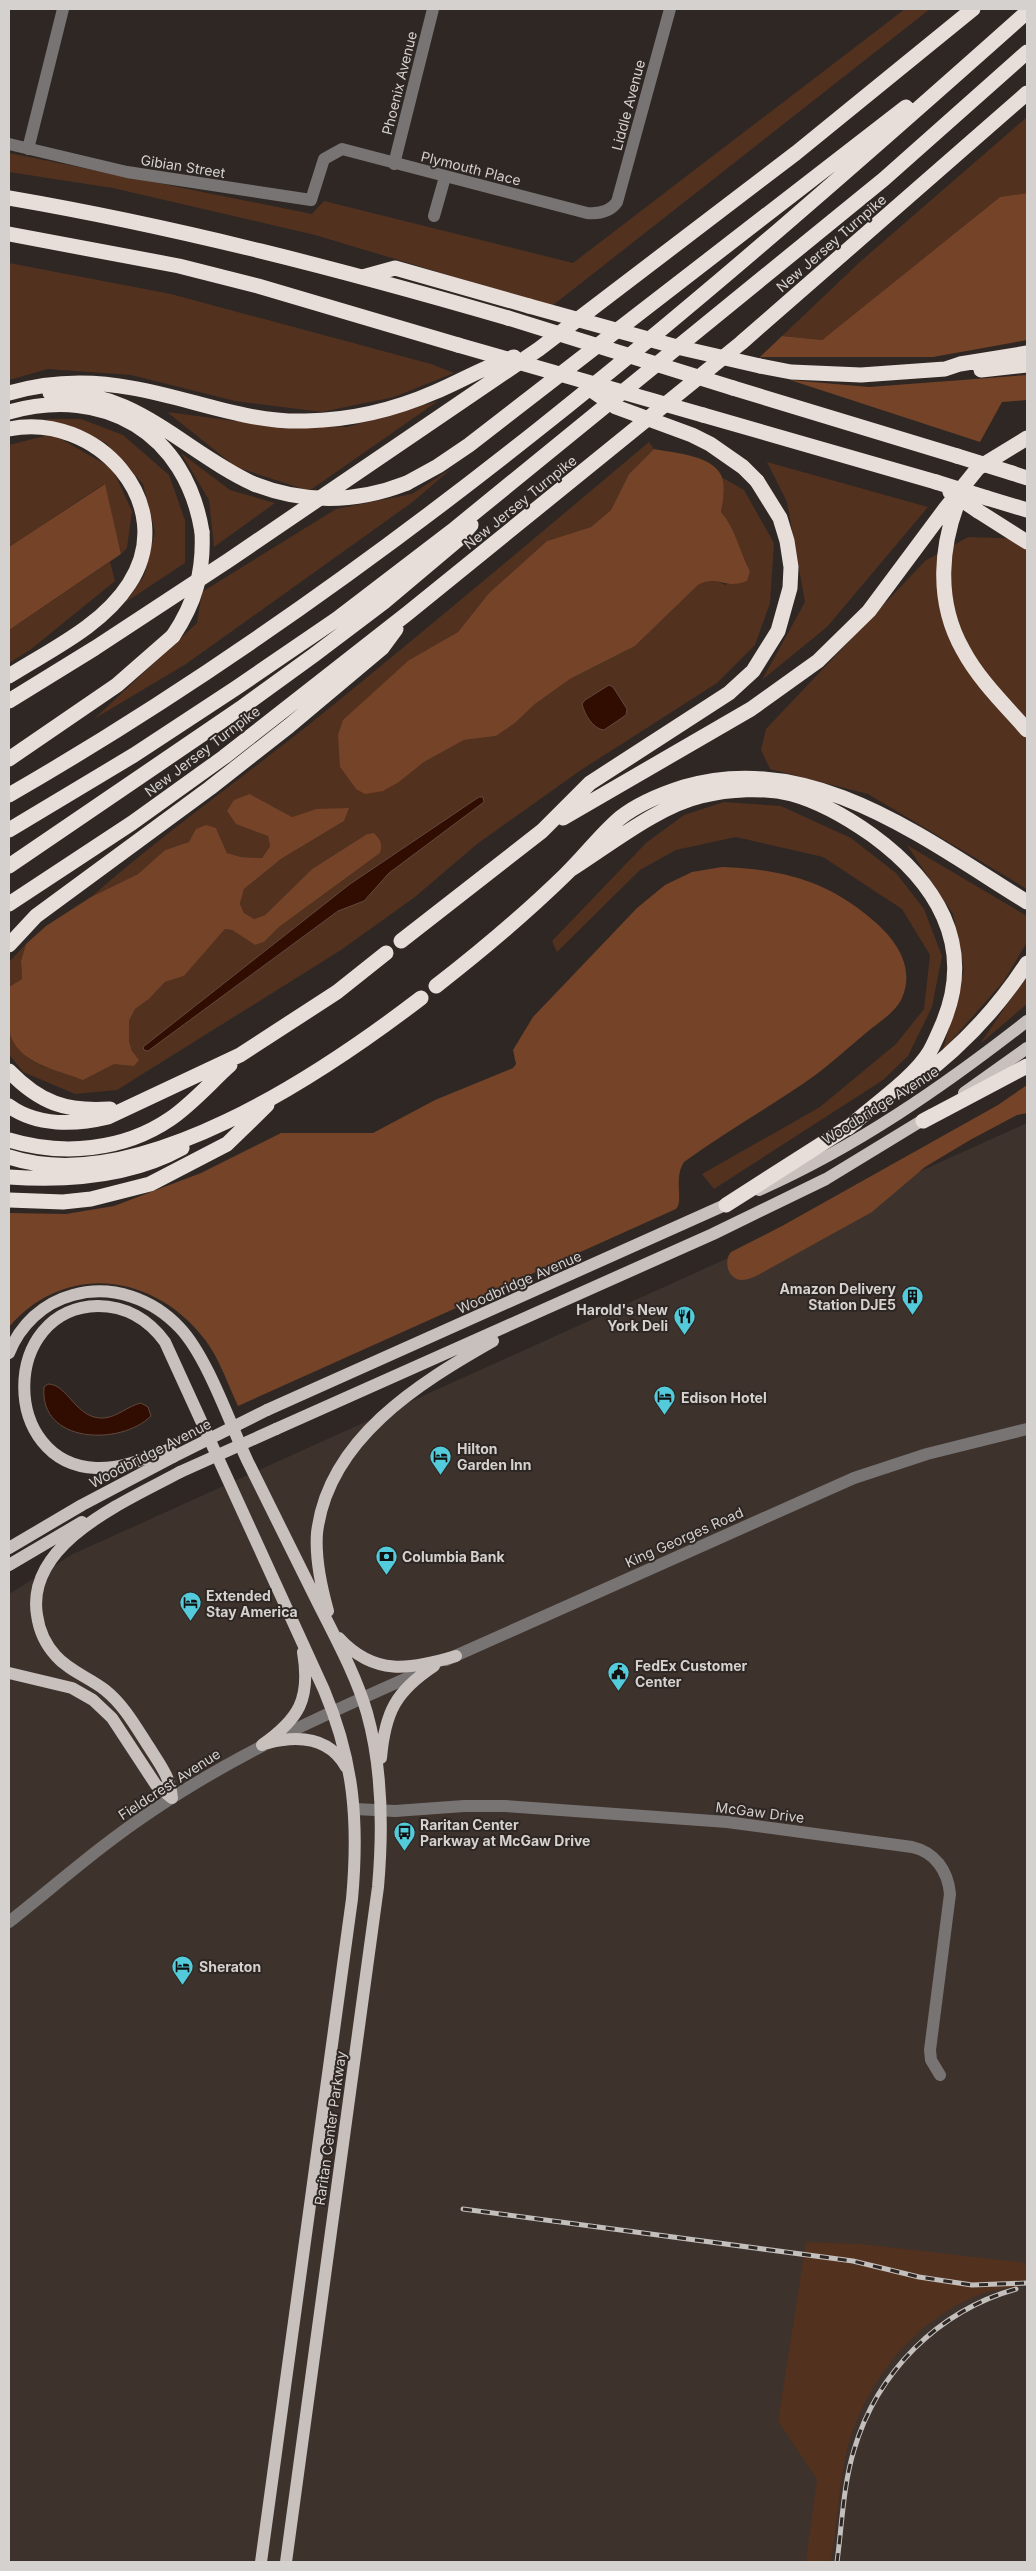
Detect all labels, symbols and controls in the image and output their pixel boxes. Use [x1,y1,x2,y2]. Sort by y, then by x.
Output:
street label: Phoenix Avenue [378,29,420,137]
street label: Liddle Avenue [608,58,648,152]
street label: Plymouth Place [419,147,523,189]
street label: Gibian Street [140,151,227,181]
street label: New Jersey Turnpike [773,191,889,295]
street label: New Jersey Turnpike [460,451,580,553]
street label: New Jersey Turnpike [141,702,263,800]
street label: Woodbridge Avenue [819,1062,941,1148]
street label: Woodbridge Avenue [454,1247,584,1317]
place label: Amazon Delivery Station DJE5 [779,1280,897,1313]
building icon: Amazon Delivery Station DJE5 [900,1284,924,1315]
place label: Harold's New York Deli [576,1301,668,1334]
restaurant icon: Harold's New York Deli [672,1305,696,1336]
hotel icon: Edison Hotel [653,1385,677,1416]
place label: Edison Hotel [681,1389,767,1406]
street label: Woodbridge Avenue [86,1415,214,1491]
place label: Hilton Garden Inn [457,1440,532,1473]
hotel icon: Hilton Garden Inn [429,1444,453,1475]
street label: King Georges Road [622,1503,746,1571]
bank icon: Columbia Bank [374,1544,398,1575]
place label: Columbia Bank [402,1548,505,1565]
place label: Extended Stay America [206,1587,298,1620]
hotel icon: Extended Stay America [178,1591,202,1622]
place label: FedEx Customer Center [635,1657,748,1690]
public building icon: FedEx Customer Center [607,1661,631,1692]
street label: Fieldcrest Avenue [115,1745,223,1823]
street label: McGaw Drive [715,1798,805,1826]
place label: Raritan Center Parkway at McGaw Drive [420,1816,590,1849]
bus stop icon: Raritan Center Parkway at McGaw Drive [392,1820,416,1851]
hotel icon: Sheraton [171,1954,195,1985]
place label: Sheraton [199,1958,261,1975]
street label: Raritan Center Parkway [311,2050,349,2206]

